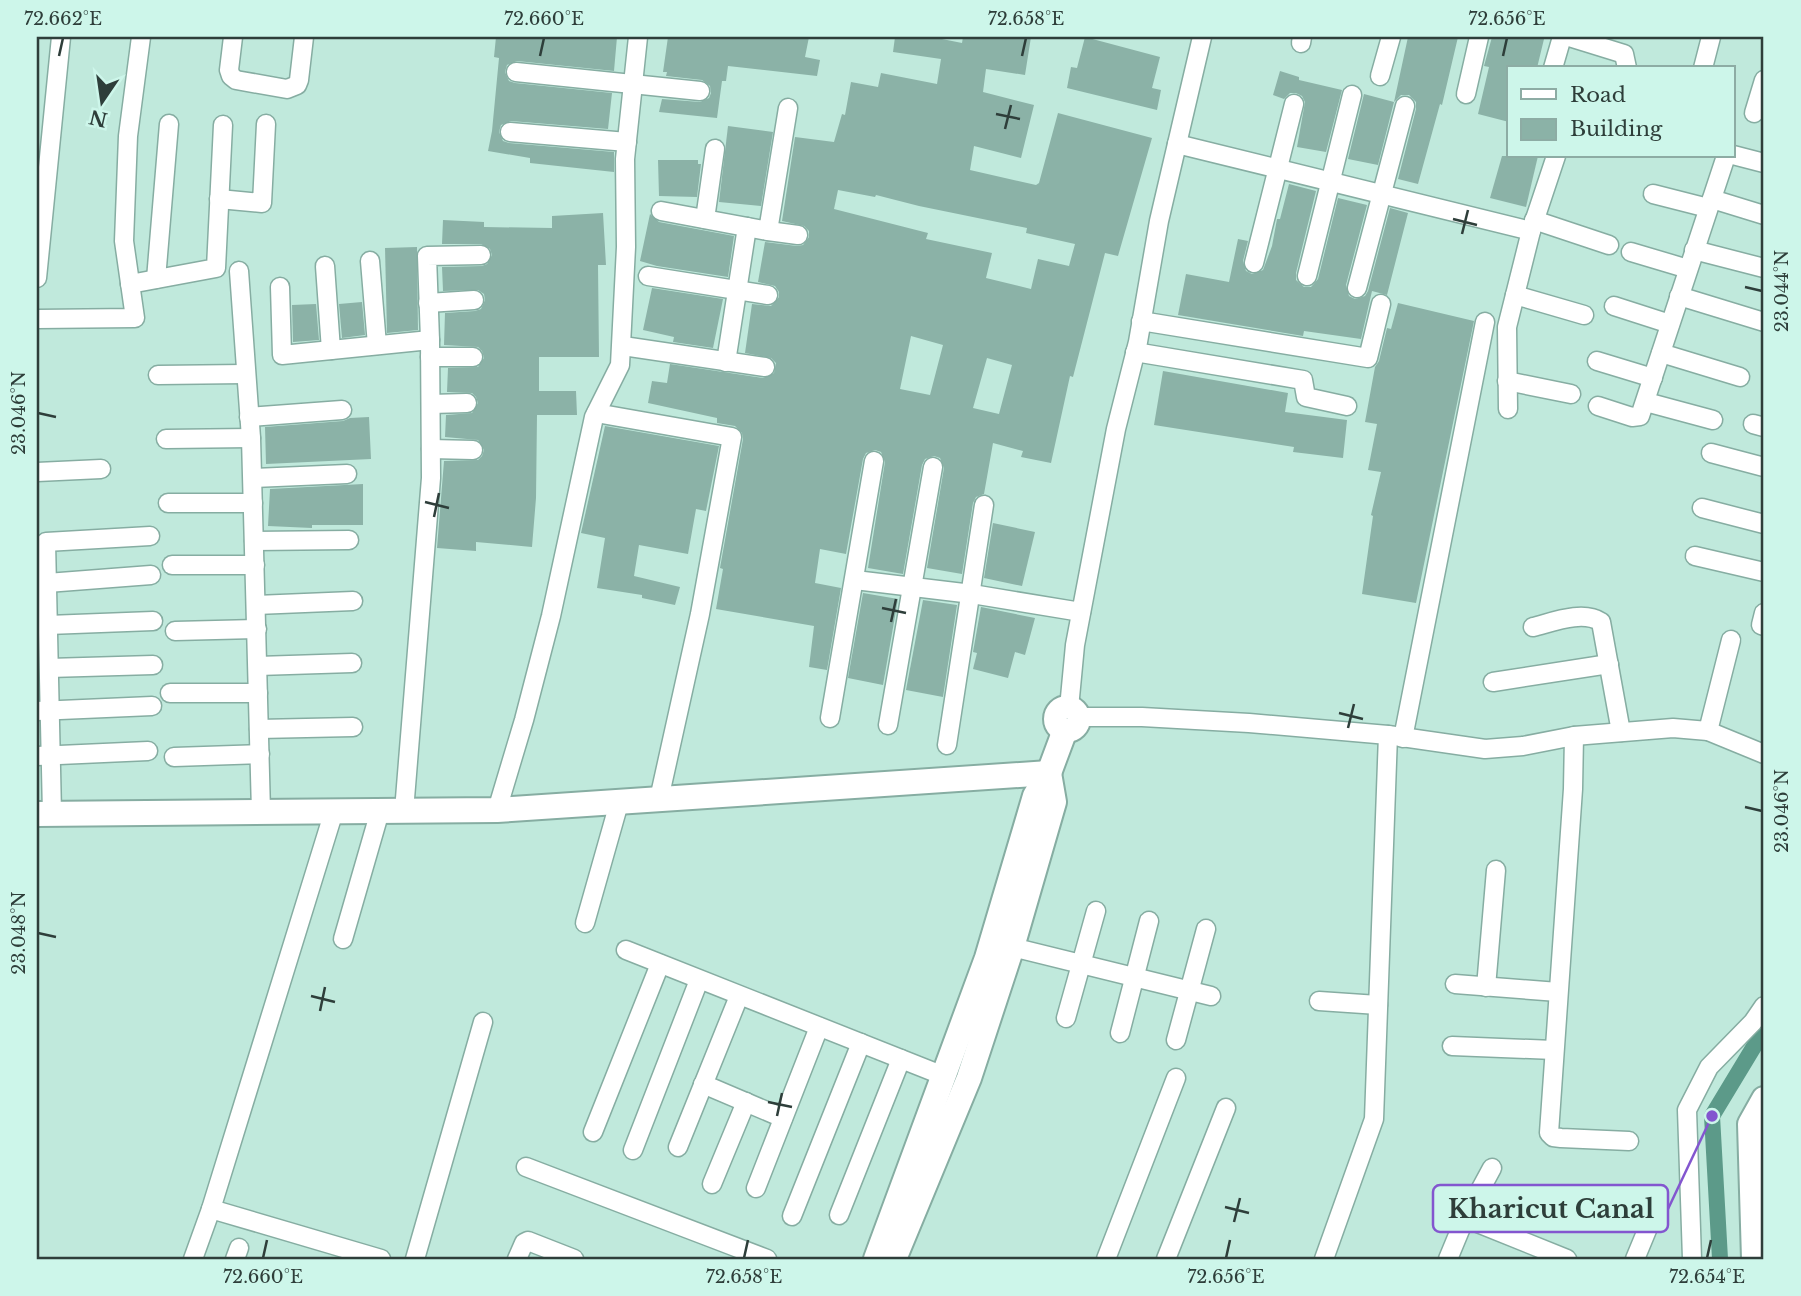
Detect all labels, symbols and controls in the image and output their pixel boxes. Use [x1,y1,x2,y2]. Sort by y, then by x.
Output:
text: 72.662°E [24,8,102,30]
text: 72.660°E [504,8,584,30]
text: 72.658°E [988,8,1064,30]
text: 72.656°E [1468,8,1546,30]
north arrow [66,66,136,136]
legend [1507,66,1734,158]
text: Road [1570,82,1626,108]
text: N [87,105,110,131]
text: Building [1570,116,1663,142]
text: 23.044°N [1771,250,1793,332]
text: 23.046°N [8,371,30,455]
text: 23.046°N [1771,769,1793,853]
text: 23.048°N [8,891,30,975]
callout: Kharicut Canal [1433,1185,1668,1232]
text: Kharicut Canal [1448,1193,1654,1225]
text: 72.660°E [223,1266,303,1288]
text: 72.658°E [706,1266,782,1288]
text: 72.656°E [1187,1266,1265,1288]
text: 72.654°E [1669,1266,1745,1288]

